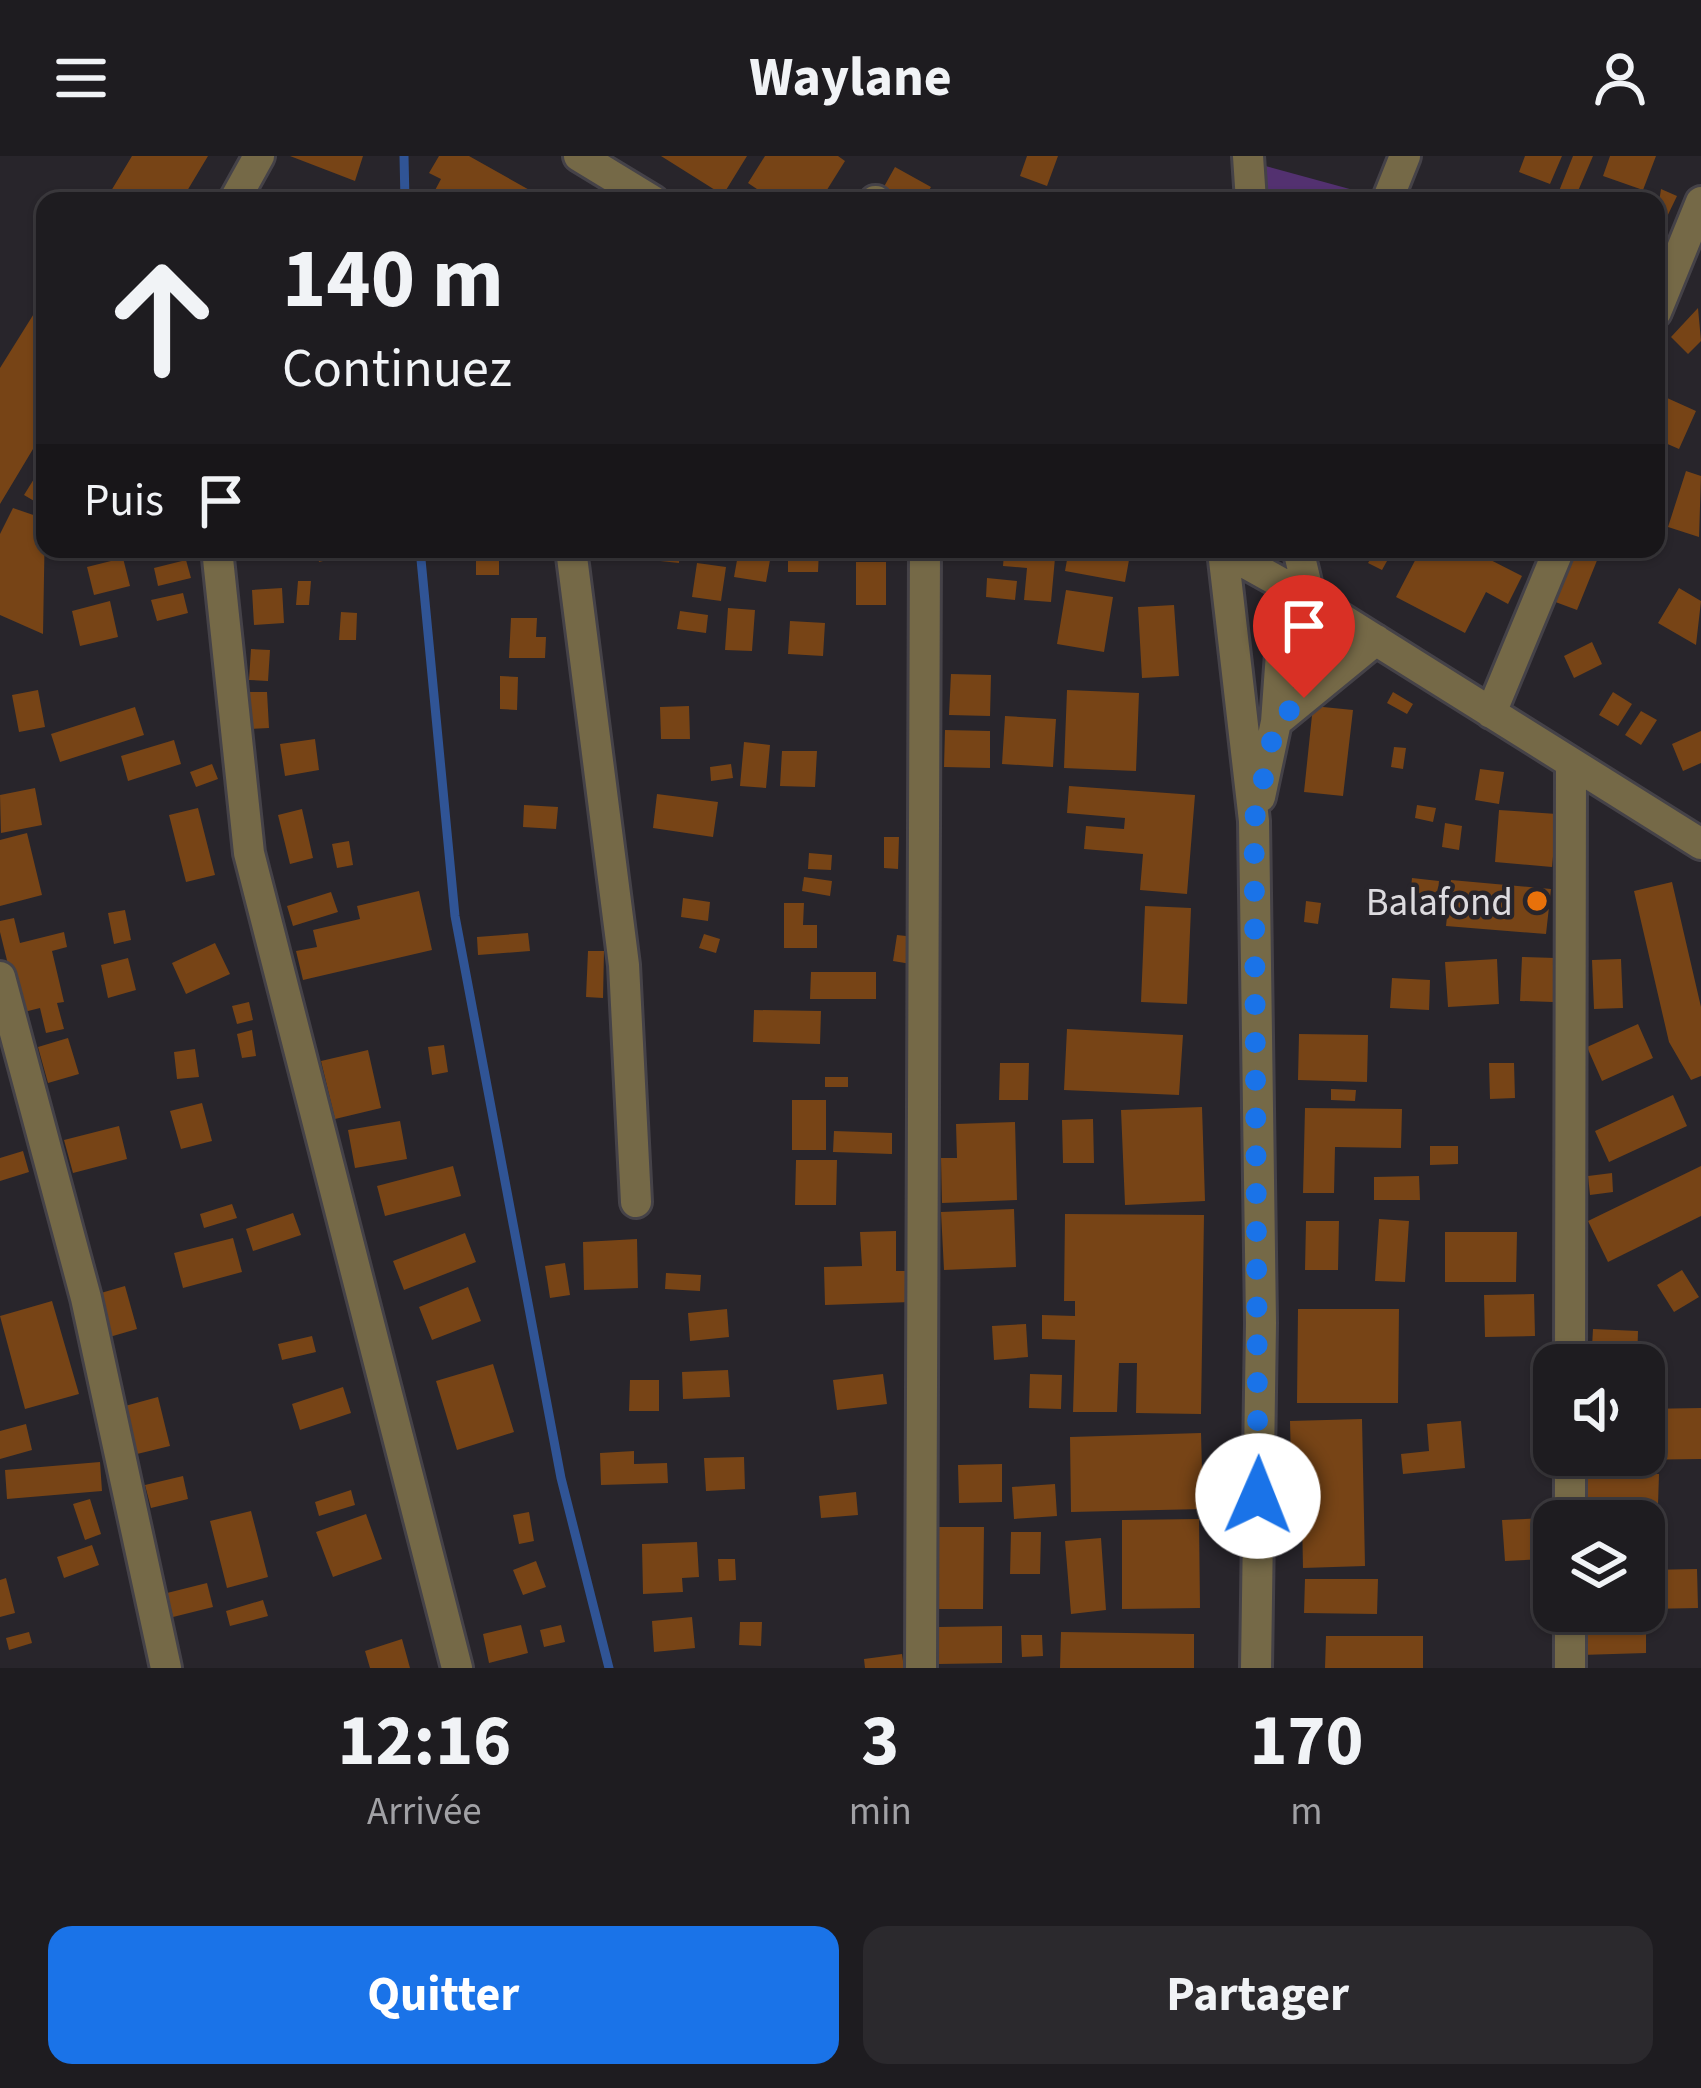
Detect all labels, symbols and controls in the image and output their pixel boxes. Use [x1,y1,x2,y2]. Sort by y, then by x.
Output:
text: Waylane [749,40,952,117]
icon: menu [48,45,114,111]
icon: person [1587,45,1653,111]
text: 140 m [282,220,504,340]
icon: ahead [84,240,240,396]
text: Continuez [282,331,512,408]
icon: arrive [188,468,254,534]
text: Puis [84,469,164,533]
pin [1253,575,1355,698]
icon: arrive [1271,593,1337,659]
place label: Balafond [1366,875,1513,931]
marker: Balafond [1524,888,1550,914]
map controls [1533,1344,1665,1632]
button: sound [1533,1344,1665,1476]
position arrow [1195,1433,1321,1559]
button: layers [1533,1500,1665,1632]
text: 12:16 [338,1690,511,1793]
text: 3 [861,1690,899,1793]
text: 170 [1249,1690,1364,1793]
text: Arrivée [367,1784,482,1840]
text: min [849,1784,912,1840]
text: m [1290,1784,1323,1840]
button: Quitter [48,1926,839,2064]
button: Partager [863,1926,1653,2064]

